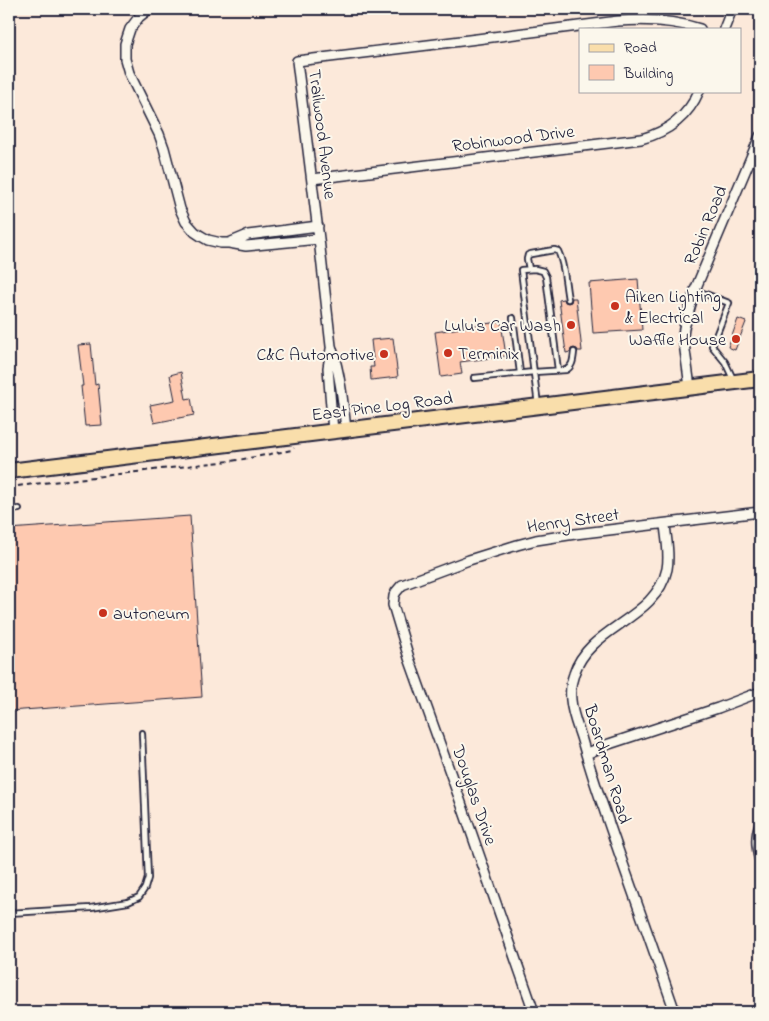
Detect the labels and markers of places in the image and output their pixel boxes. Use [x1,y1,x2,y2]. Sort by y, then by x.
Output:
place label: Aiken Lighting & Electrical [625,285,721,332]
marker: Aiken Lighting & Electrical [609,300,621,312]
place label: Lulu's Car Wash [444,314,561,340]
marker: Lulu's Car Wash [565,319,577,331]
place label: Waffle House [629,328,727,354]
marker: Waffle House [730,333,742,345]
place label: Terminix [458,342,519,368]
place label: C&C Automotive [257,343,375,369]
marker: Terminix [442,347,454,359]
marker: C&C Automotive [378,348,390,360]
place label: autoneum [113,602,190,628]
marker: autoneum [97,607,109,619]

